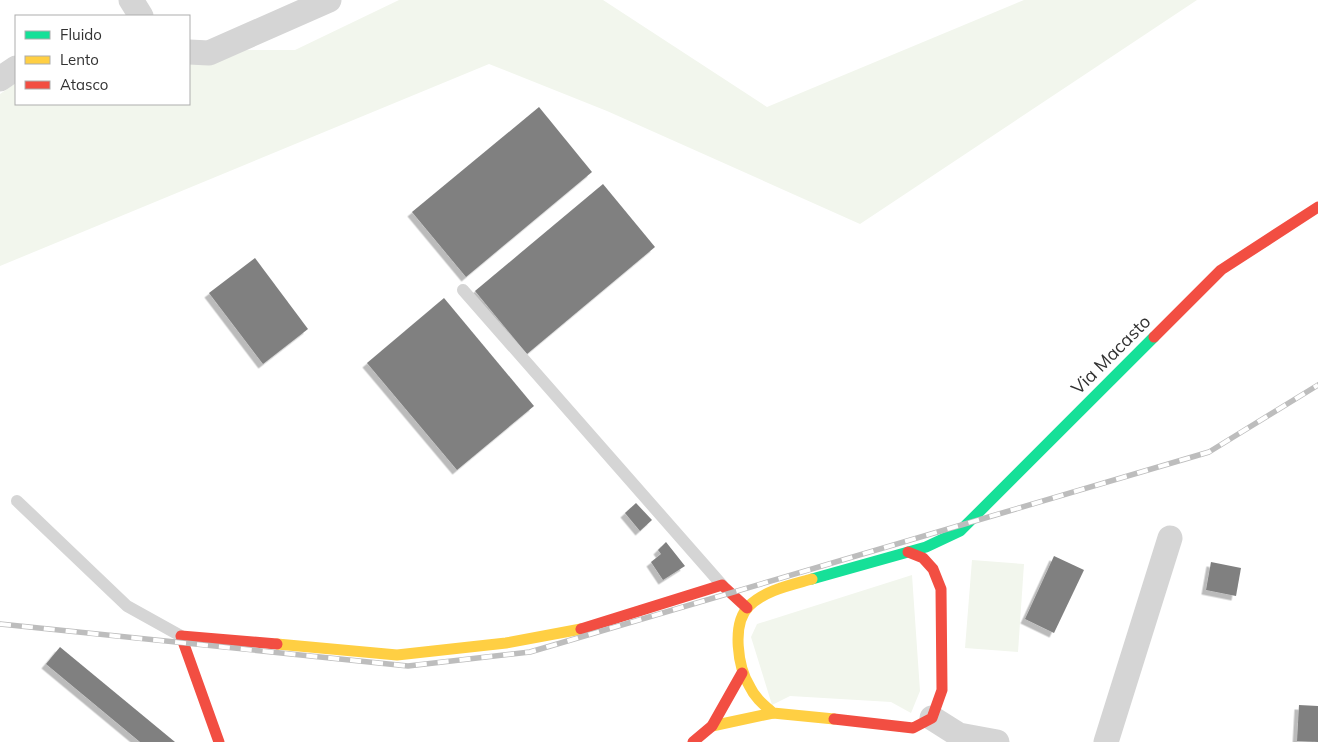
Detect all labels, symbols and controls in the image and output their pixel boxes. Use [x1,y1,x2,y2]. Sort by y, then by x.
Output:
legend [15,15,190,105]
text: Fluido [60,25,102,44]
text: Lento [60,50,99,69]
text: Atasco [60,75,108,94]
street label: Via Macasto [1066,310,1155,399]

